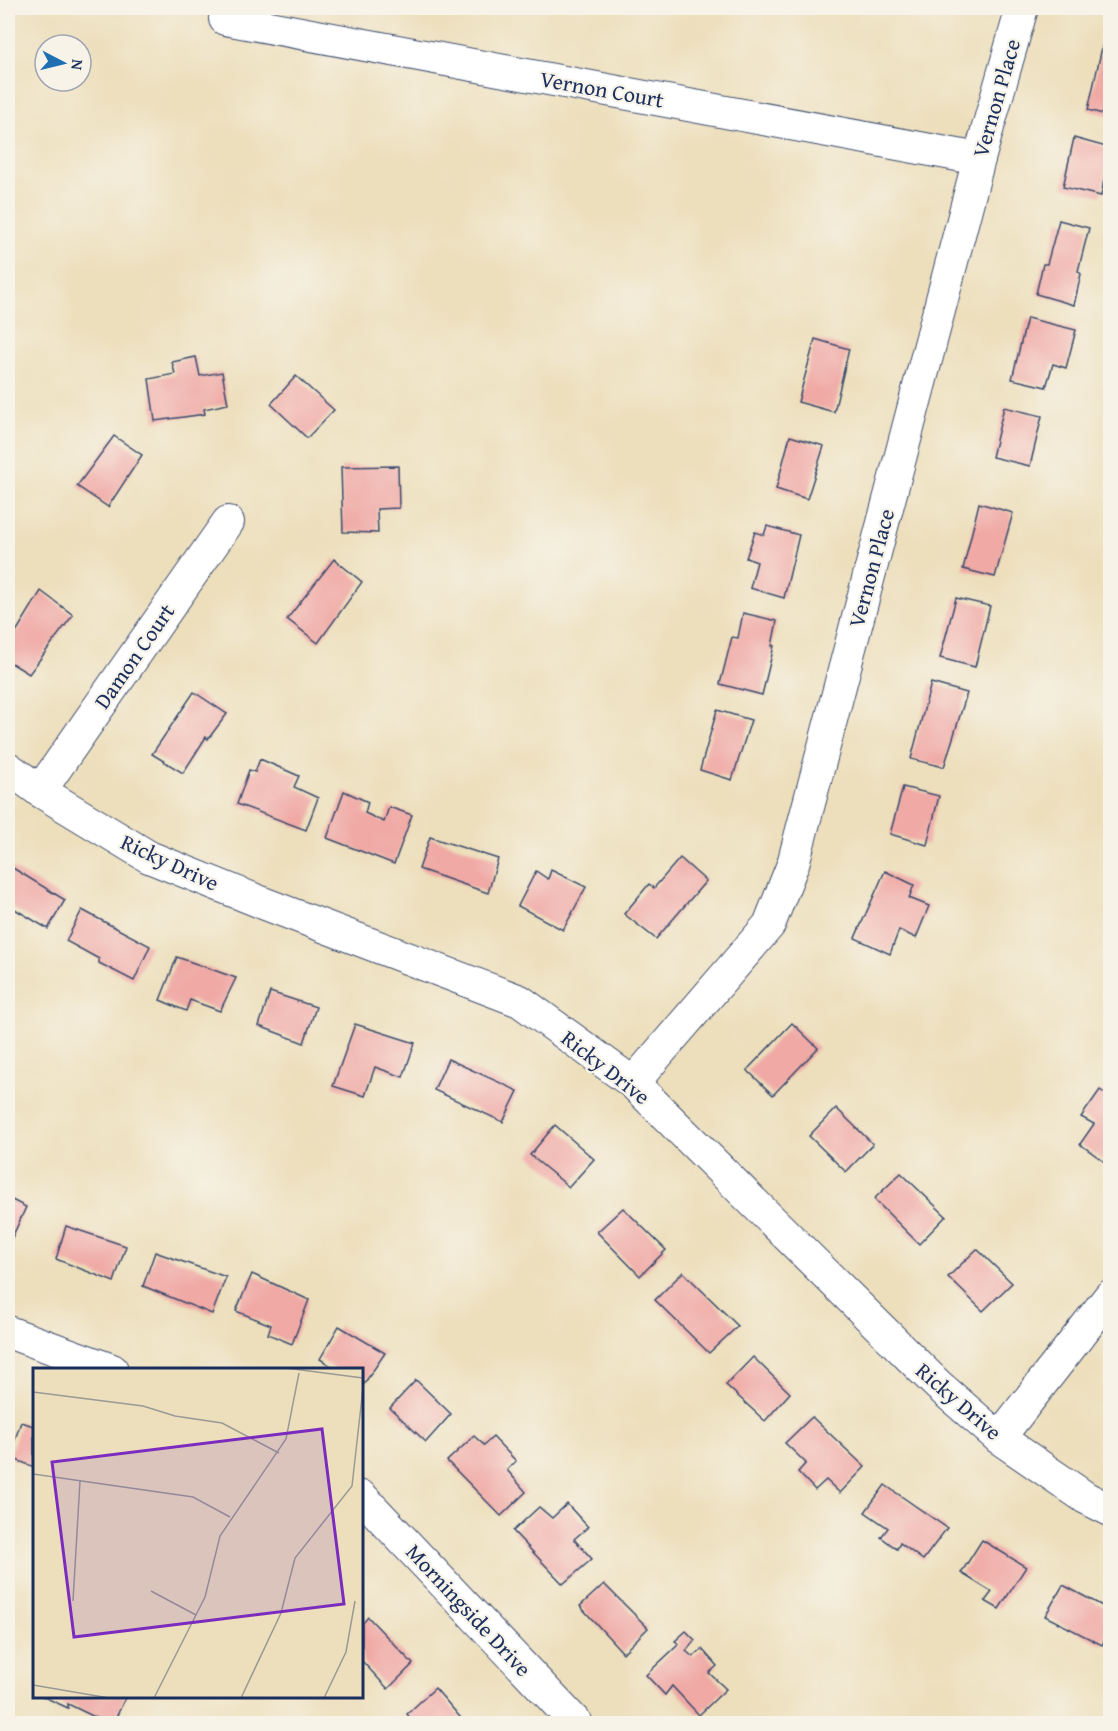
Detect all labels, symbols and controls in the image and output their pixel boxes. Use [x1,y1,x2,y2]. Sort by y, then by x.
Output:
north arrow [33,33,93,93]
street label: Vernon Place [964,35,1028,161]
text: N [65,58,90,72]
street label: Vernon Court [538,62,667,116]
street label: Vernon Place [840,505,902,631]
street label: Damon Court [86,597,182,715]
street label: Ricky Drive [116,825,224,899]
street label: Ricky Drive [555,1022,657,1112]
street label: Ricky Drive [909,1355,1009,1447]
inset map [33,1368,363,1698]
street label: Morningside Drive [399,1536,539,1684]

